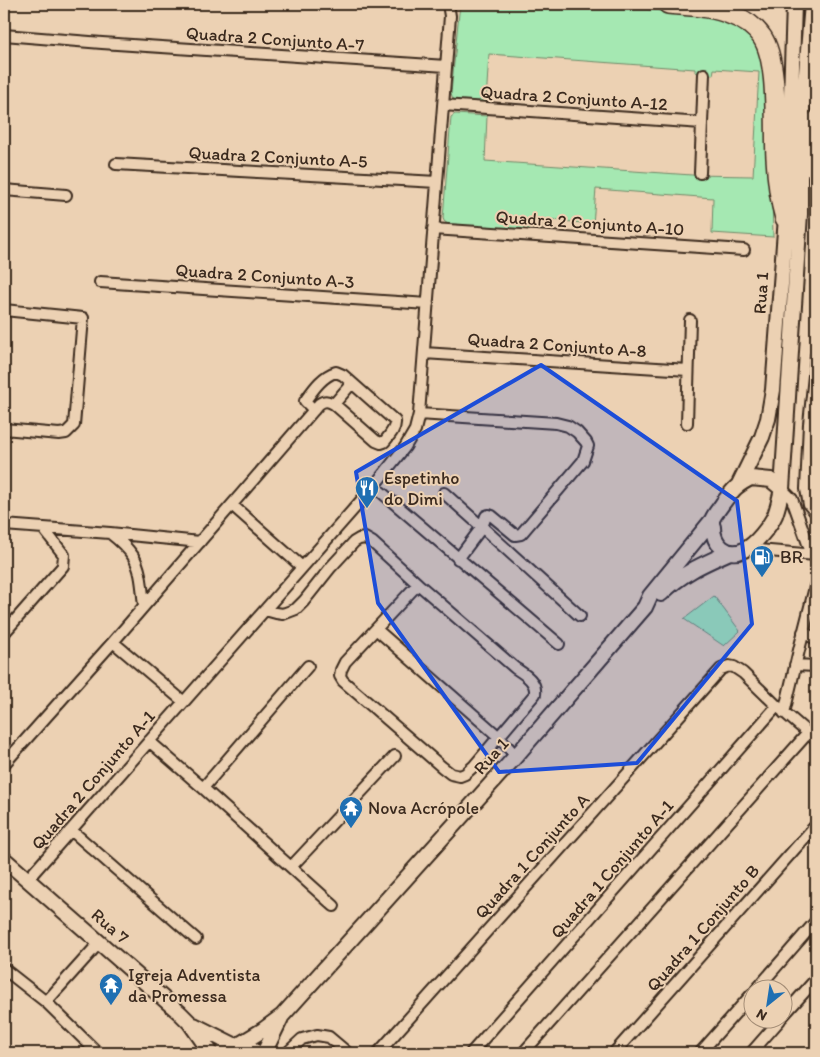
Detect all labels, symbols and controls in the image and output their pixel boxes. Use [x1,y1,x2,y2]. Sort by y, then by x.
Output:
street label: Quadra 2 Conjunto A-7 [185,22,365,56]
street label: Quadra 2 Conjunto A-12 [480,80,669,116]
street label: Quadra 2 Conjunto A-5 [188,141,368,173]
street label: Quadra 2 Conjunto A-10 [495,205,685,241]
street label: Quadra 2 Conjunto A-3 [175,259,355,293]
street label: Rua 1 [749,271,773,315]
street label: Quadra 2 Conjunto A-8 [467,328,647,362]
place label: Espetinho do Dimi [384,467,459,510]
restaurant icon: Espetinho do Dimi [354,475,380,509]
fuel station icon: BR [749,544,775,578]
place label: BR [780,546,803,568]
street label: Quadra 2 Conjunto A-1 [26,706,160,854]
street label: Rua 1 [469,733,513,779]
street label: Quadra 1 Conjunto A [470,788,594,923]
temple icon: Nova Acrópole [338,795,364,829]
street label: Quadra 1 Conjunto A-1 [546,795,678,943]
place label: Nova Acrópole [368,797,479,819]
street label: Quadra 1 Conjunto B [642,860,764,996]
street label: Rua 7 [87,904,133,948]
place label: Igreja Adventista da Promessa [128,964,260,1007]
temple icon: Igreja Adventista da Promessa [98,972,124,1006]
north arrow [742,980,792,1030]
text: N [753,1005,770,1025]

